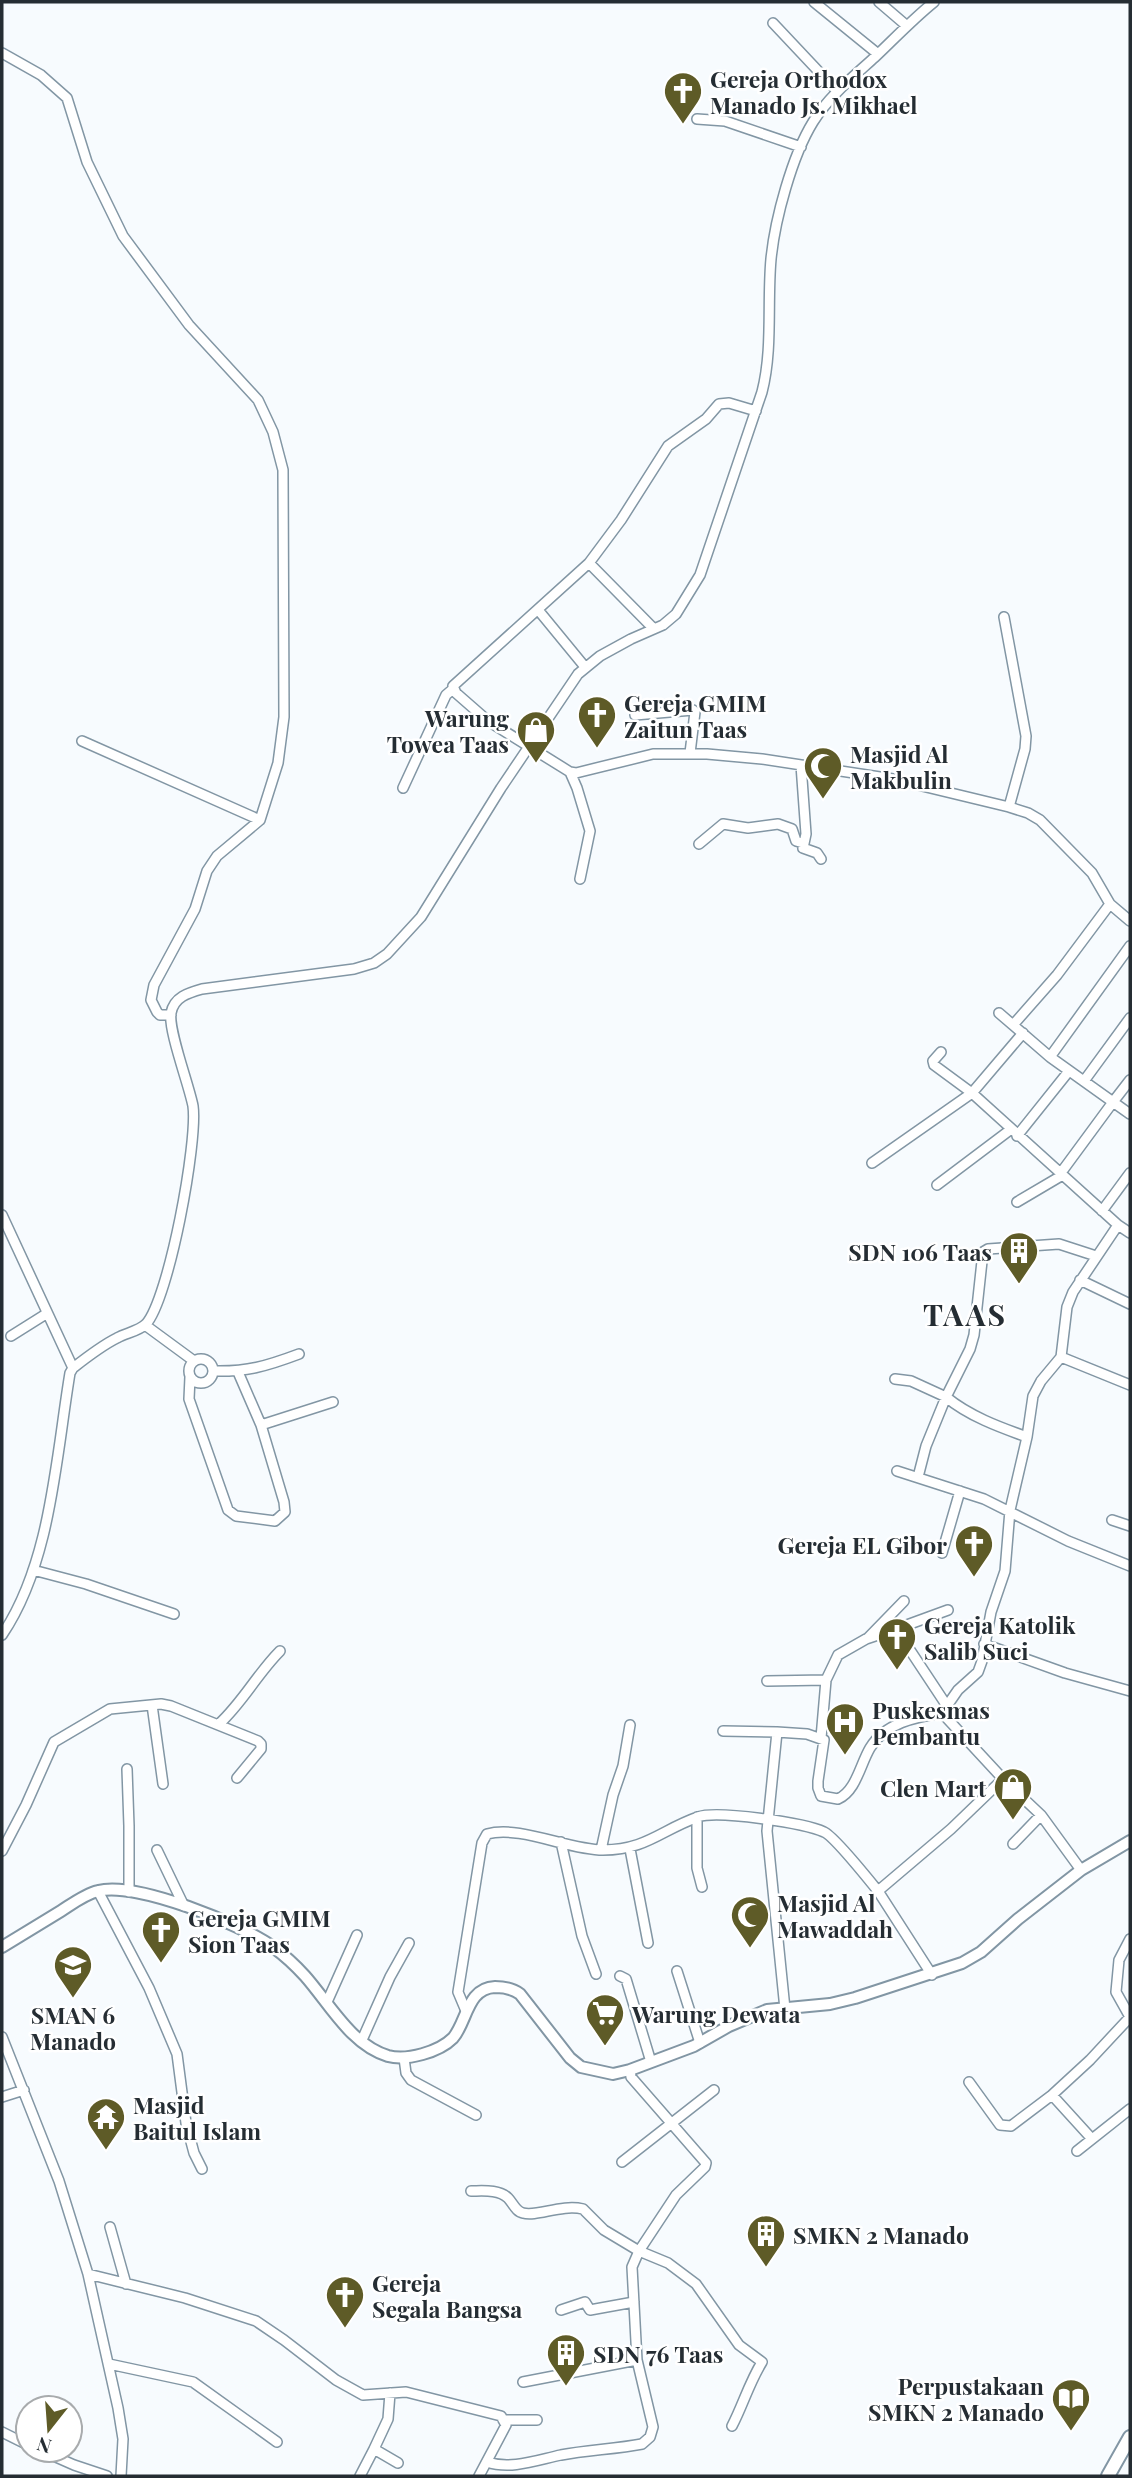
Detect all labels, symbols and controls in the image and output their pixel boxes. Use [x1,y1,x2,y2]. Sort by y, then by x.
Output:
place label: Gereja Orthodox Manado Js. Mikhael [710,63,917,120]
church icon: Gereja Orthodox Manado Js. Mikhael [662,70,704,125]
place label: Gereja GMIM Zaitun Taas [624,687,767,744]
church icon: Gereja GMIM Zaitun Taas [576,694,618,749]
place label: Warung Towea Taas [387,702,509,759]
shop icon: Warung Towea Taas [515,709,557,764]
place label: Masjid Al Makbulin [850,738,952,795]
mosque icon: Masjid Al Makbulin [802,745,844,800]
building icon: SDN 106 Taas [998,1230,1040,1285]
place label: SDN 106 Taas [848,1236,992,1267]
district label: TAAS [923,1294,1007,1334]
church icon: Gereja EL Gibor [953,1523,995,1578]
place label: Gereja EL Gibor [778,1529,947,1560]
place label: Gereja Katolik Salib Suci [924,1609,1076,1666]
church icon: Gereja Katolik Salib Suci [876,1616,918,1671]
place label: Puskesmas Pembantu [872,1694,990,1751]
hospital icon: Puskesmas Pembantu [824,1701,866,1756]
shop icon: Clen Mart [992,1766,1034,1821]
place label: Clen Mart [880,1772,987,1803]
place label: Masjid Al Mawaddah [777,1887,893,1944]
mosque icon: Masjid Al Mawaddah [729,1894,771,1949]
place label: Gereja GMIM Sion Taas [188,1902,331,1959]
church icon: Gereja GMIM Sion Taas [140,1909,182,1964]
school or university icon: SMAN 6 Manado [52,1944,94,1999]
supermarket icon: Warung Dewata [584,1992,626,2047]
place label: Warung Dewata [631,1998,800,2029]
place label: SMAN 6 Manado [30,1999,116,2056]
place label: Masjid Baitul Islam [133,2089,261,2146]
temple icon: Masjid Baitul Islam [85,2096,127,2151]
building icon: SMKN 2 Manado [745,2213,787,2268]
place label: SMKN 2 Manado [793,2219,969,2250]
place label: Gereja Segala Bangsa [372,2267,522,2324]
church icon: Gereja Segala Bangsa [324,2274,366,2329]
building icon: SDN 76 Taas [545,2332,587,2387]
place label: SDN 76 Taas [593,2338,723,2369]
place label: Perpustakaan SMKN 2 Manado [868,2370,1044,2427]
library icon: Perpustakaan SMKN 2 Manado [1050,2377,1092,2432]
north arrow [14,2394,84,2464]
text: N [33,2432,54,2461]

